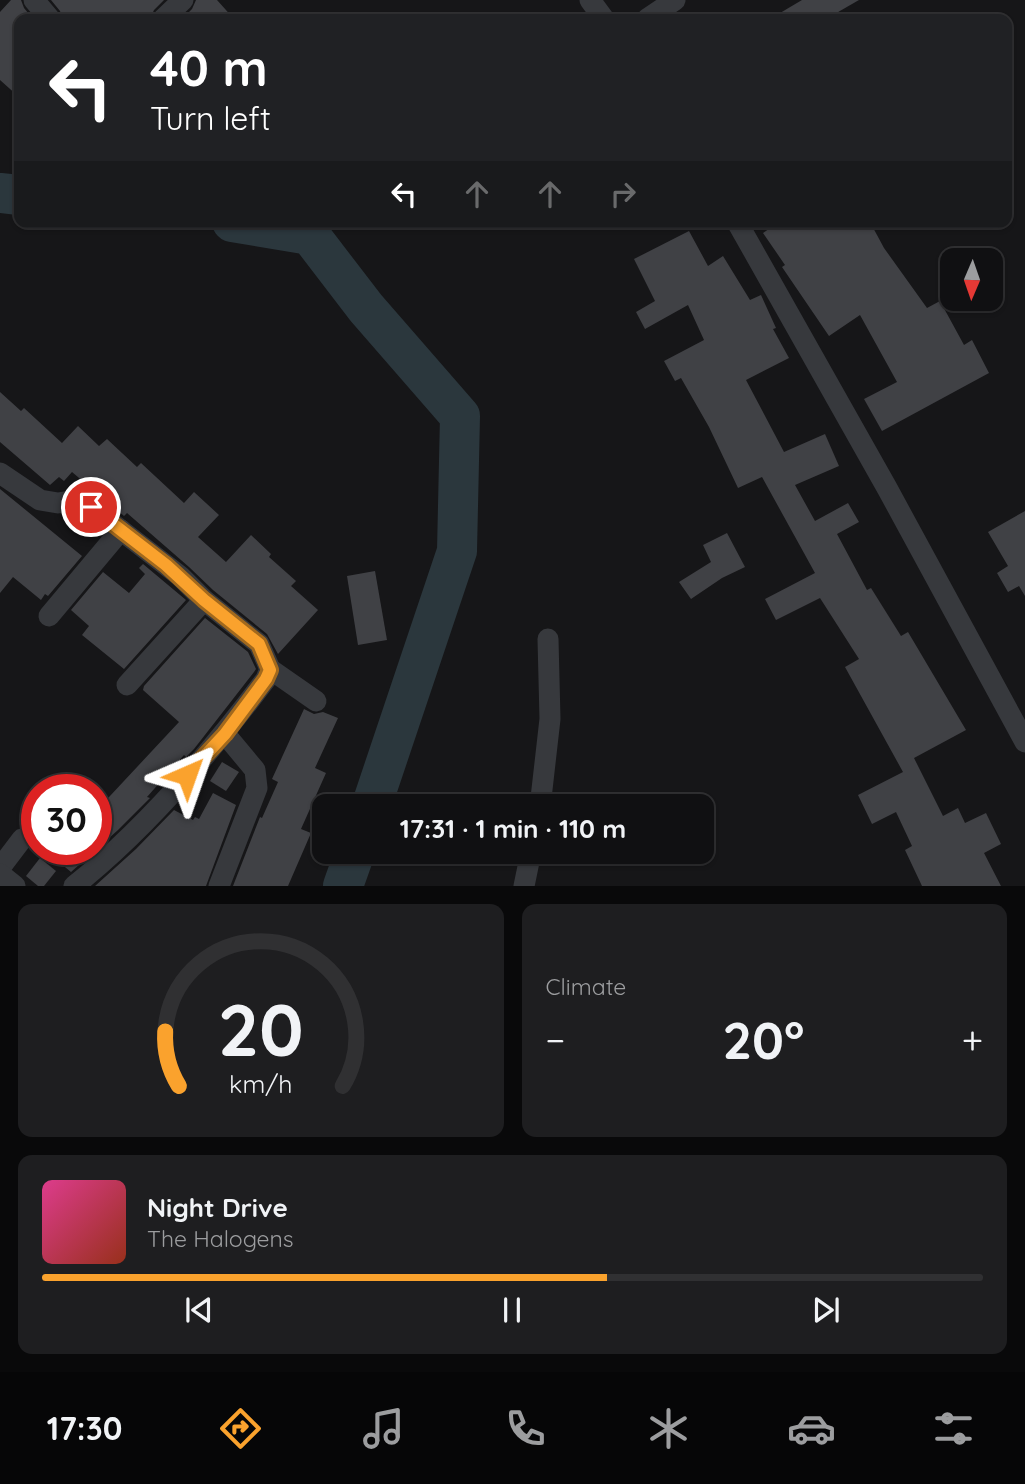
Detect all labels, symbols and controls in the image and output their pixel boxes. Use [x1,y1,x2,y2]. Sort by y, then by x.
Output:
text: 40 m [150,37,268,98]
icon: left [35,42,126,133]
text: Turn left [150,98,271,138]
icon: left [385,175,423,213]
icon: ahead [458,175,496,213]
icon: ahead [531,175,569,213]
icon: right [604,175,642,213]
north arrow [940,248,1003,312]
map controls [940,248,1003,311]
pin [61,477,121,537]
icon: arrive [72,488,110,526]
position arrow [150,738,224,812]
speed limit sign: 30 [21,774,112,865]
text: 17:31 · 1 min · 110 m [400,812,626,845]
text: Climate [546,972,626,1001]
text: 20 [218,984,304,1075]
text: 20° [722,1007,804,1072]
text: − [546,1016,565,1064]
text: + [962,1016,983,1064]
text: km/h [229,1068,292,1099]
text: Night Drive [147,1191,288,1224]
text: The Halogens [147,1224,294,1253]
icon: previous [180,1291,218,1329]
icon: pause [493,1291,531,1329]
icon: next [807,1291,845,1329]
icon: directions [216,1404,265,1453]
icon: music [359,1404,408,1453]
icon: phone [501,1404,550,1453]
icon: climate [644,1404,693,1453]
icon: car [787,1404,836,1453]
icon: filters [929,1404,978,1453]
text: 17:30 [47,1408,122,1448]

